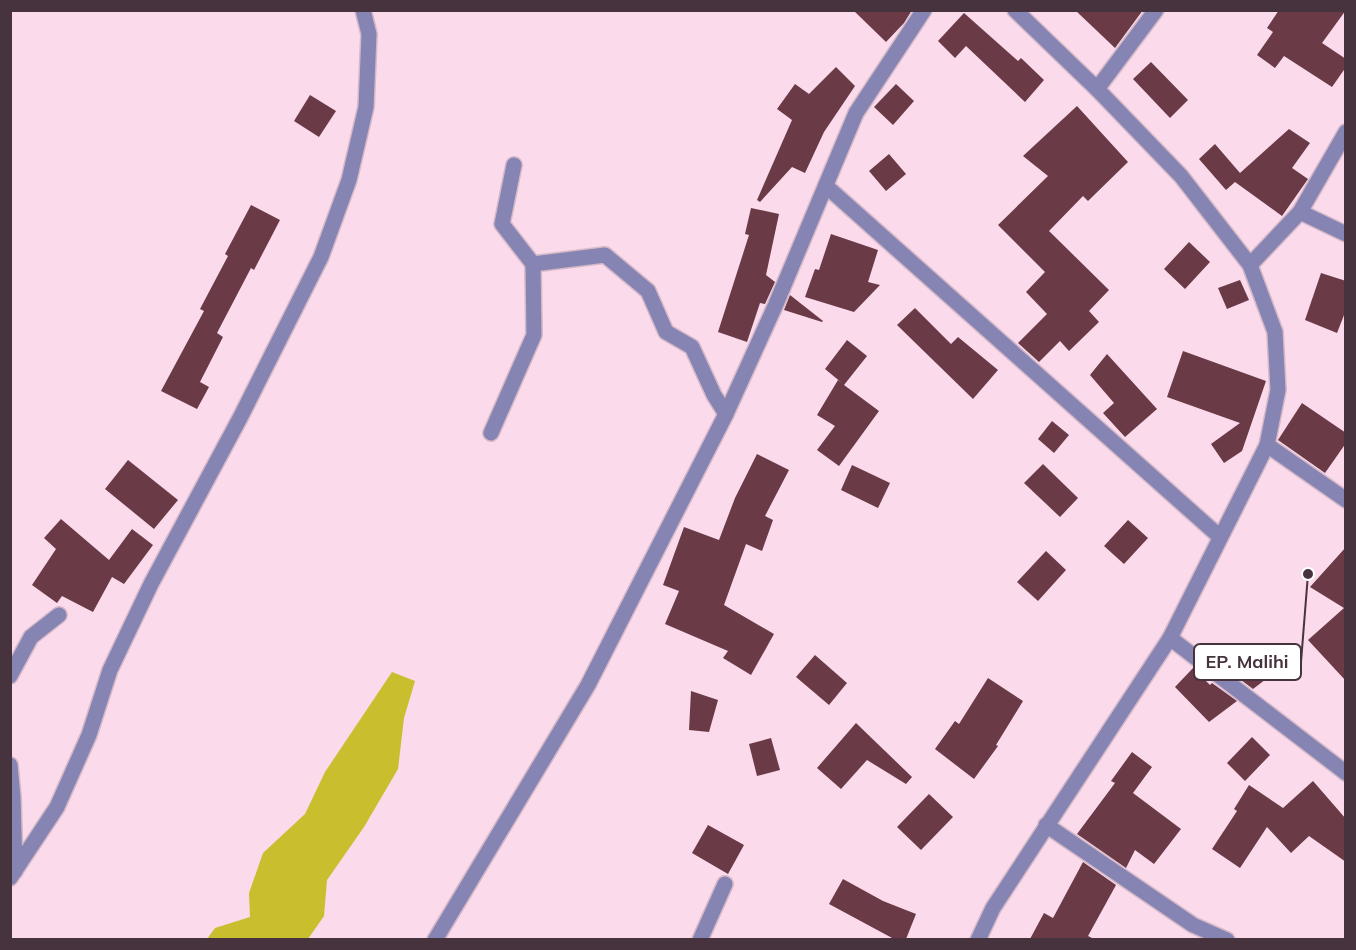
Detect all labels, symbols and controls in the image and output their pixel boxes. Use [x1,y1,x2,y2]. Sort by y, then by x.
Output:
callout: EP. Malihi [1194,644,1301,680]
text: EP. Malihi [1206,650,1288,673]

